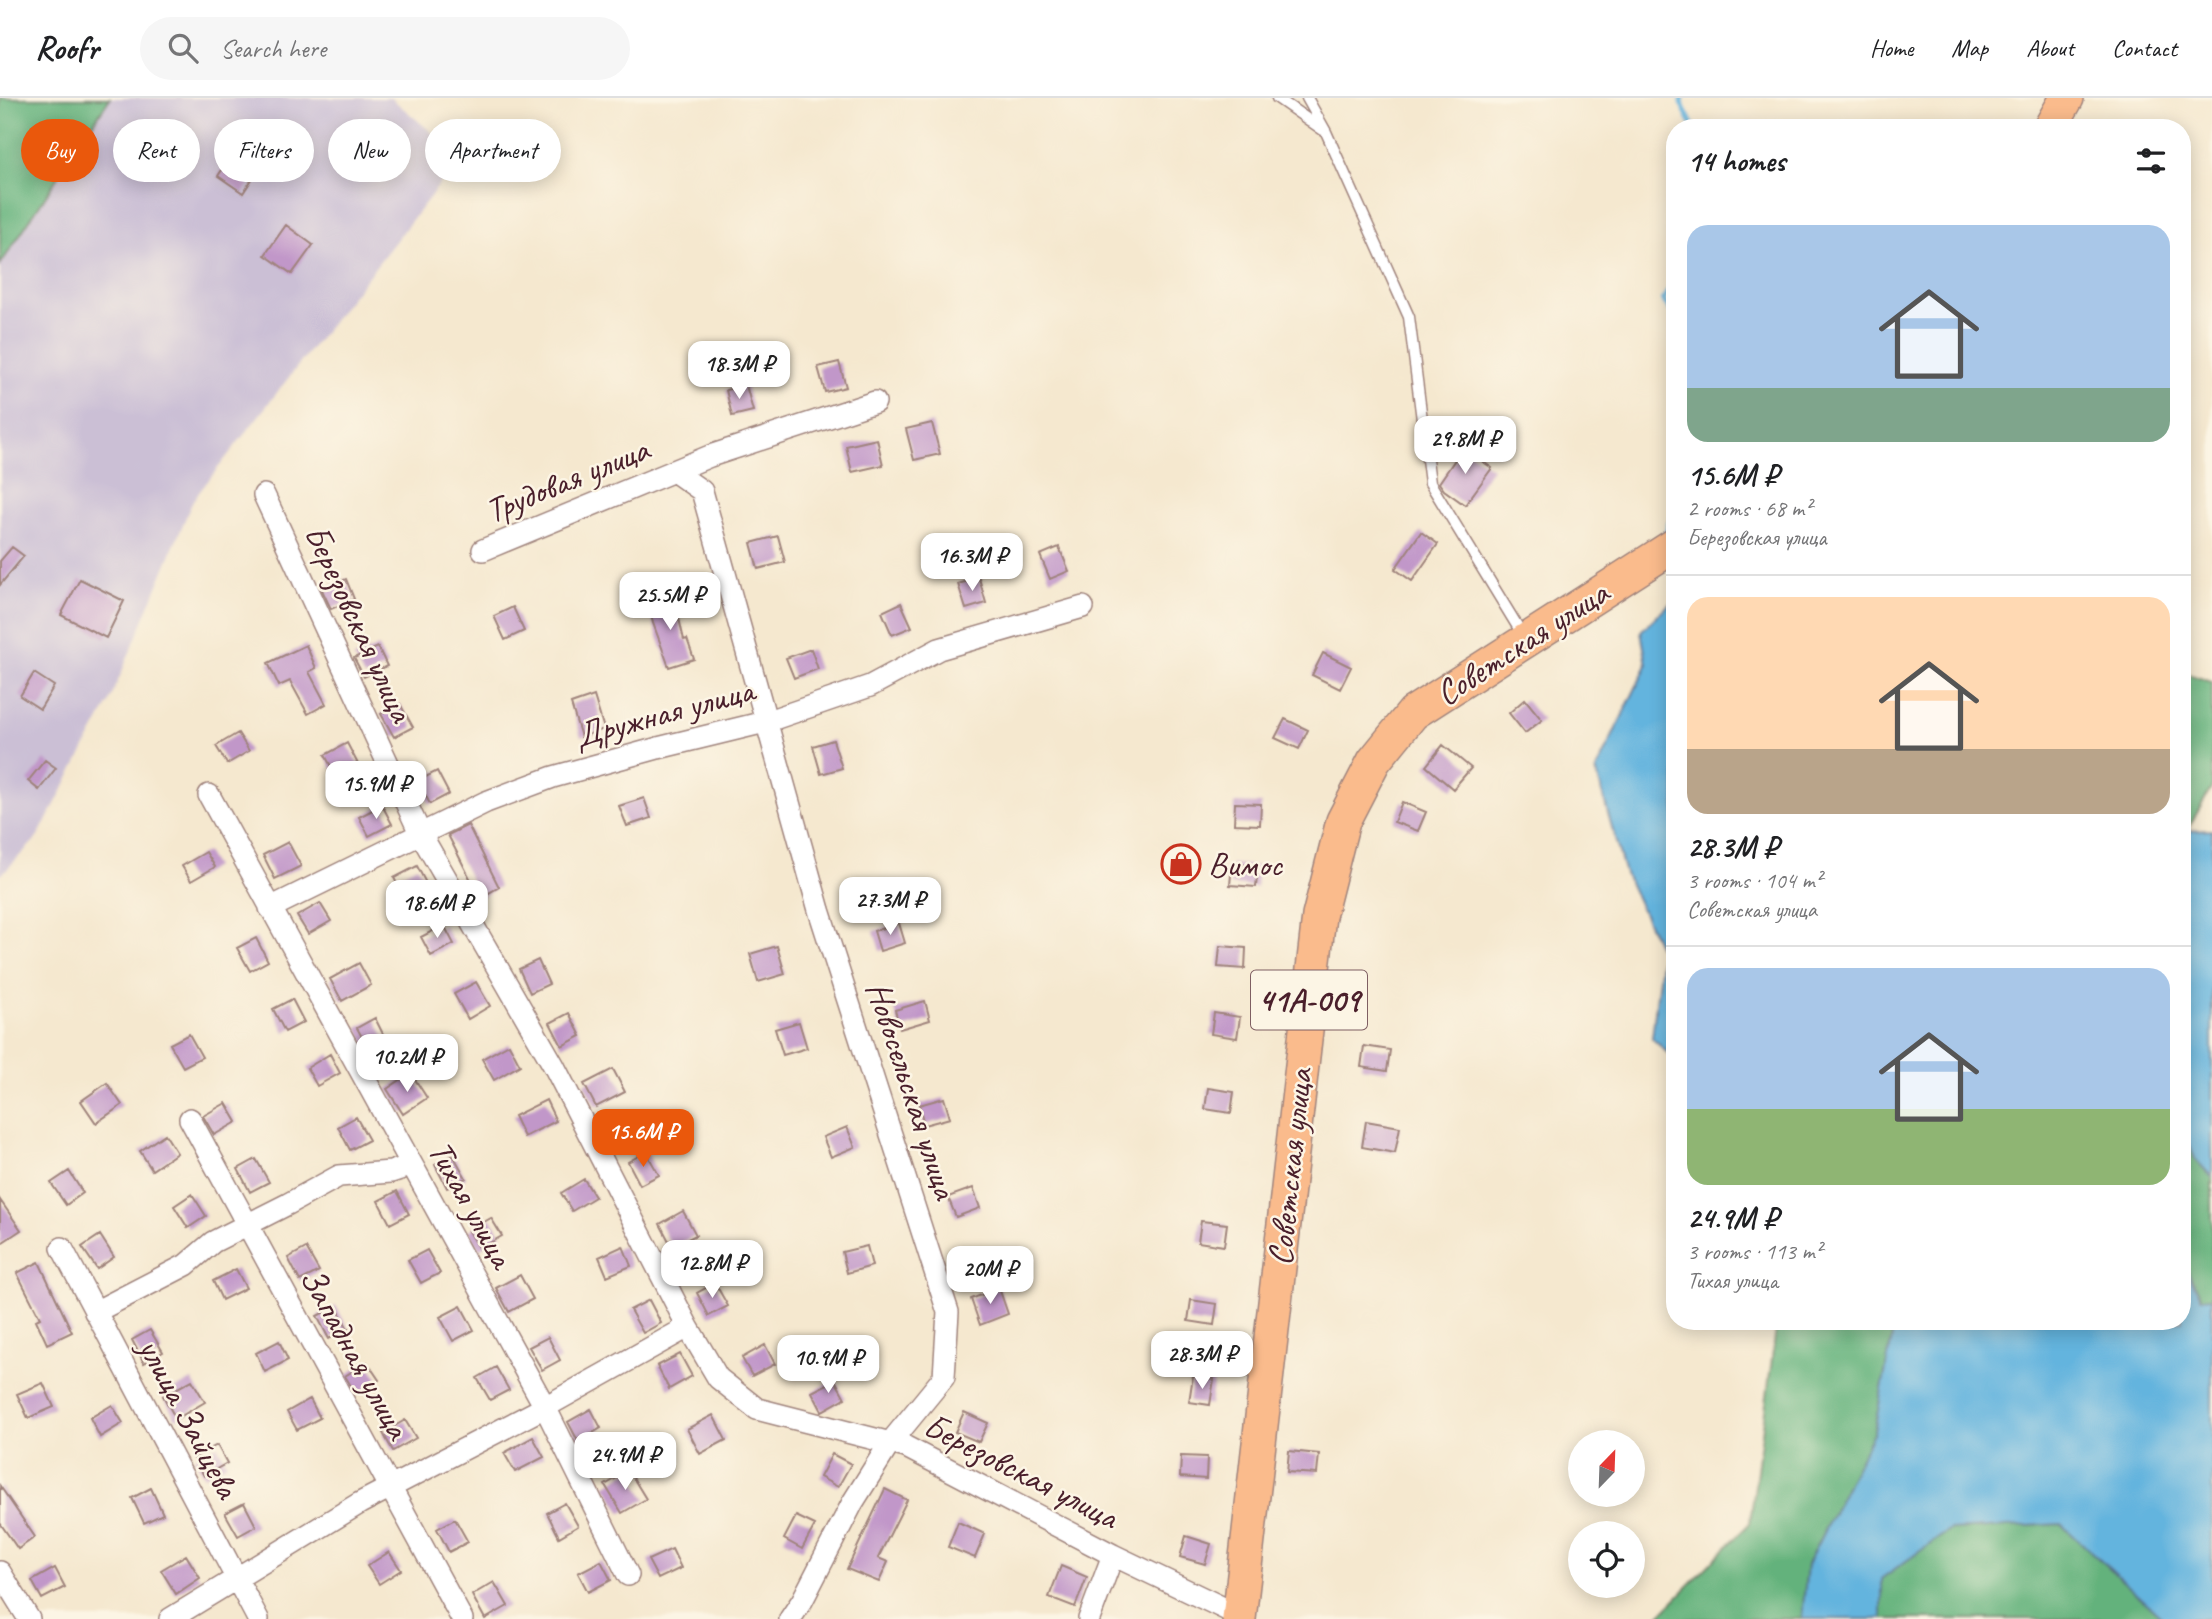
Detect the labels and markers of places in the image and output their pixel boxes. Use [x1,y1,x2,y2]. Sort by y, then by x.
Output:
pin: 18.3M ₽ [674,342,804,401]
pin: 29.8M ₽ [1400,416,1530,476]
pin: 16.3M ₽ [907,533,1037,593]
pin: 25.5M ₽ [605,573,735,632]
pin: 15.9M ₽ [311,762,441,821]
place label: Вимос [1208,842,1283,887]
shop icon: Вимос [1160,843,1202,885]
pin: 27.3M ₽ [825,878,955,937]
pin: 18.6M ₽ [372,880,502,940]
pin: 10.2M ₽ [342,1034,472,1094]
pin: 15.6M ₽ [578,1110,708,1169]
pin: 12.8M ₽ [647,1240,777,1300]
pin: 20M ₽ [941,1246,1039,1306]
pin: 28.3M ₽ [1137,1332,1267,1391]
pin: 10.9M ₽ [763,1336,893,1395]
pin: 24.9M ₽ [560,1432,690,1492]

